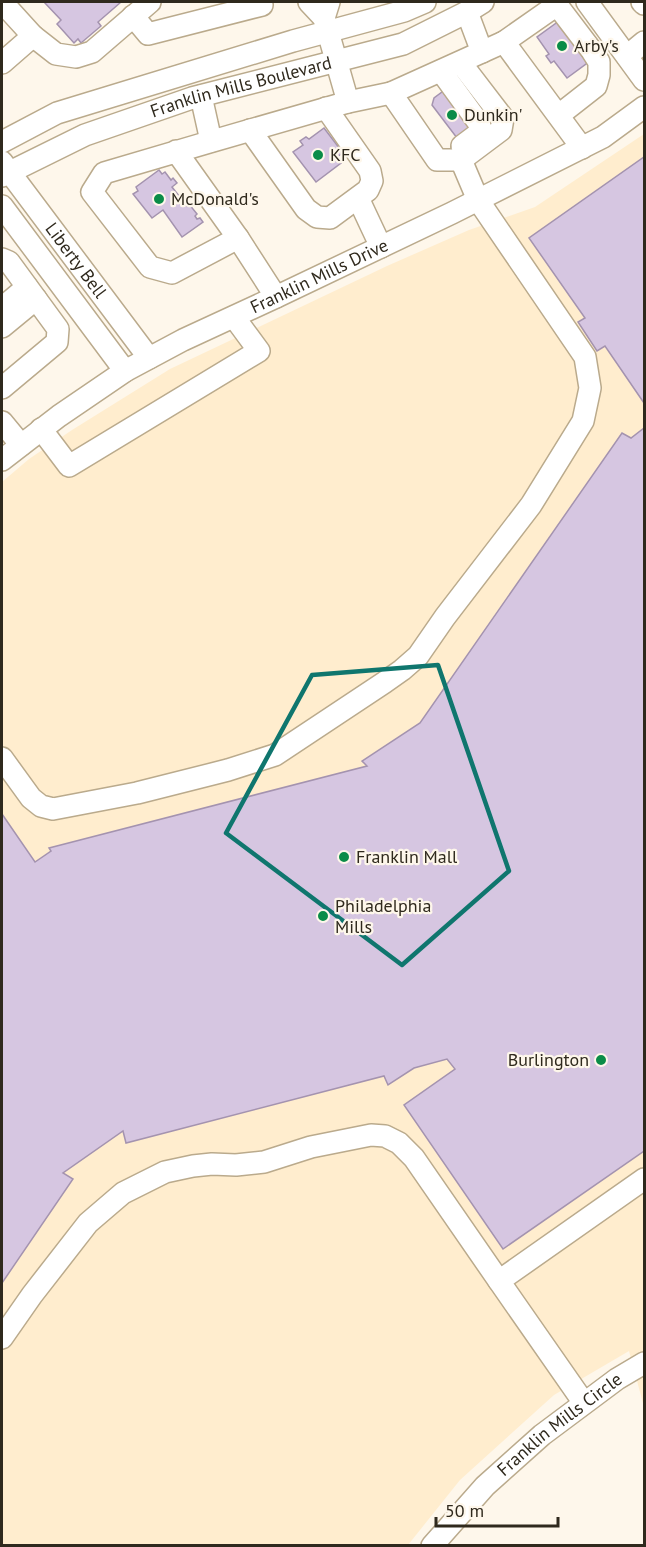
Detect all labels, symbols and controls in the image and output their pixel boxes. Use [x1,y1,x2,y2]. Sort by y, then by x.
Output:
place label: Arby's [574,34,619,57]
marker: Arby's [555,39,569,53]
street label: Franklin Mills Boulevard [147,51,334,123]
place label: Dunkin' [464,103,523,126]
marker: Dunkin' [445,108,459,122]
place label: KFC [330,143,361,166]
marker: KFC [311,148,325,162]
place label: McDonald's [171,187,259,210]
marker: McDonald's [152,192,166,206]
street label: Liberty Bell [40,218,112,303]
street label: Franklin Mills Drive [246,233,392,318]
place label: Franklin Mall [356,845,458,868]
marker: Franklin Mall [337,850,351,864]
place label: Philadelphia Mills [335,894,431,938]
marker: Philadelphia Mills [316,909,330,923]
place label: Burlington [508,1048,589,1071]
marker: Burlington [594,1053,608,1067]
street label: Franklin Mills Circle [492,1367,626,1481]
scale bar [436,1490,558,1528]
text: 50 m [445,1499,484,1522]

